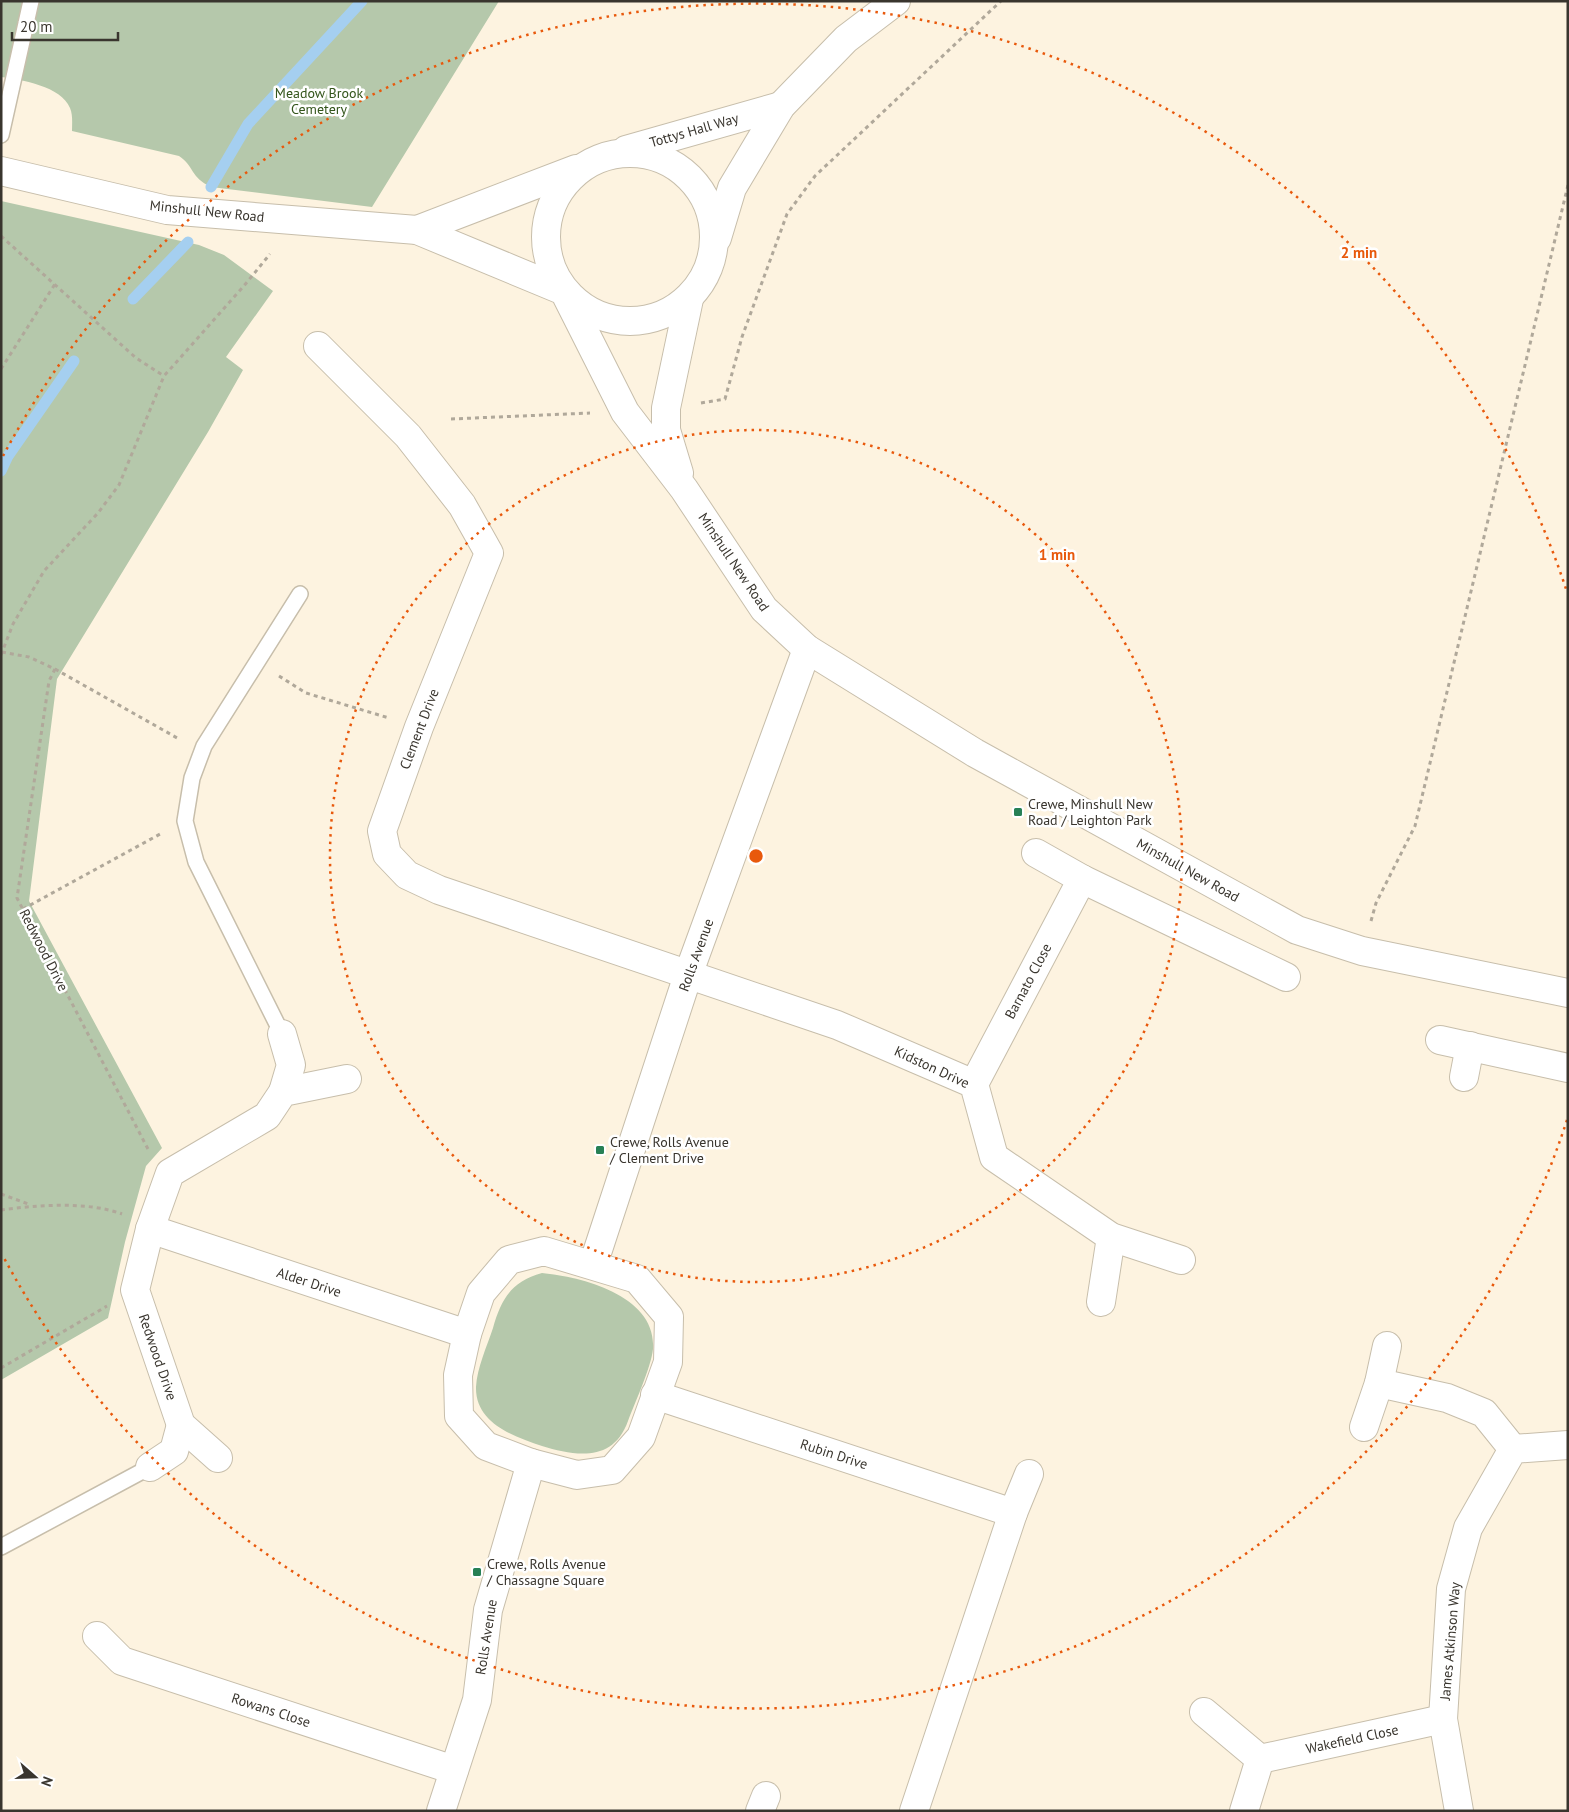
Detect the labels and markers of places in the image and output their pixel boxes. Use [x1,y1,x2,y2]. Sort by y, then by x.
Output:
place label: Crewe, Minshull New Road / Leighton Park [1028,795,1153,829]
marker: Crewe, Minshull New Road / Leighton Park [1012,806,1024,818]
centre of rings [747,847,765,865]
place label: Crewe, Rolls Avenue / Clement Drive [609,1133,729,1167]
marker: Crewe, Rolls Avenue / Clement Drive [594,1144,606,1156]
place label: Crewe, Rolls Avenue / Chassagne Square [486,1555,606,1589]
marker: Crewe, Rolls Avenue / Chassagne Square [471,1566,483,1578]

